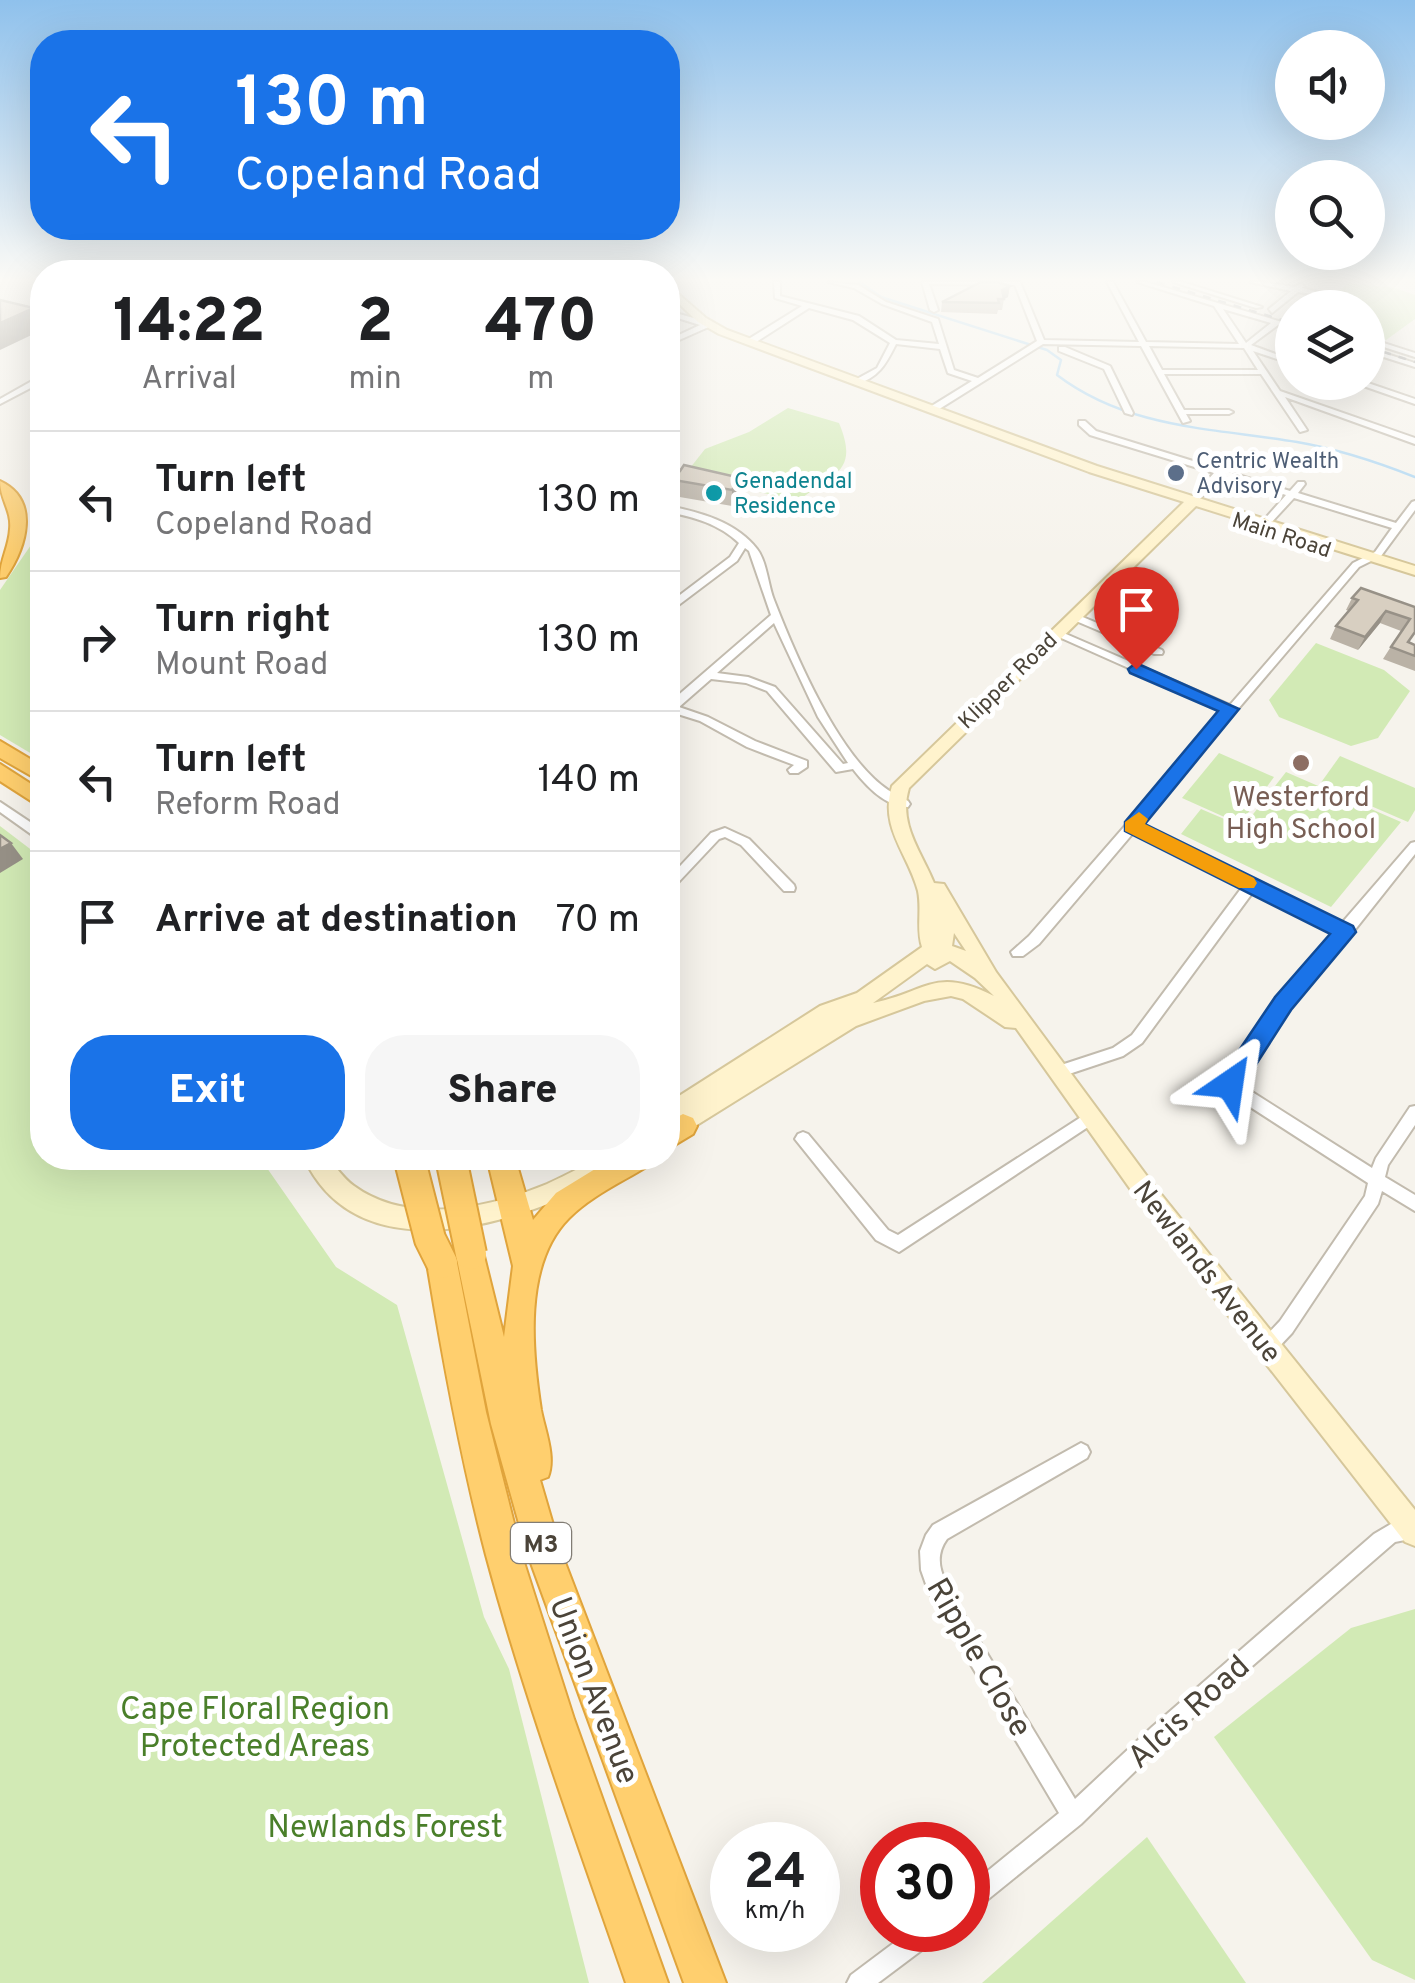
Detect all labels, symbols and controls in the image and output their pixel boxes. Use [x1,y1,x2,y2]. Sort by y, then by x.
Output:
map controls [1275,30,1385,400]
button: sound [1275,30,1385,140]
text: 130 m [235,62,429,151]
icon: left [70,70,200,200]
text: Copeland Road [235,149,542,206]
button: search [1275,160,1385,270]
text: 14:22 [113,287,265,363]
text: 2 [357,287,393,363]
text: 470 [485,287,597,363]
button: layers [1275,290,1385,400]
text: Arrival [142,360,237,400]
text: min [348,360,402,400]
text: m [527,360,554,400]
place label: Centric Wealth Advisory [1196,449,1339,501]
text: Turn left [155,457,307,506]
marker: Centric Wealth Advisory [1165,462,1187,484]
place label: Genadendal Residence [734,469,852,521]
icon: left [70,474,125,529]
text: 130 m [538,477,640,526]
marker: Genadendal Residence [703,482,725,504]
text: Copeland Road [155,506,373,546]
street label: Main Road [1228,508,1334,565]
pin [1094,567,1179,670]
icon: arrive [1109,582,1164,637]
text: Turn right [155,597,330,646]
icon: right [70,614,125,669]
text: 130 m [538,617,640,666]
street label: Klipper Road [953,628,1064,736]
text: Mount Road [155,646,328,686]
text: Turn left [155,737,307,786]
marker: Westerford High School [1290,752,1312,774]
icon: left [70,754,125,809]
text: 140 m [537,757,640,806]
place label: Westerford High School [1226,781,1376,849]
text: Reform Road [155,786,341,826]
icon: arrive [70,894,125,949]
text: Arrive at destination [155,897,518,946]
text: 70 m [556,897,640,946]
position arrow [1178,1032,1282,1136]
button: Exit [70,1035,345,1150]
button: Share [365,1035,640,1150]
street label: Newlands Avenue [1123,1175,1288,1371]
road number: M3 [511,1523,571,1563]
street label: Ripple Close [916,1572,1039,1745]
street label: Union Avenue [538,1592,646,1790]
street label: Alcis Road [1121,1648,1259,1779]
park label: Cape Floral Region Protected Areas [120,1691,390,1768]
park label: Newlands Forest [267,1809,503,1849]
speed limit sign: 30 [860,1822,990,1952]
text: 24 [744,1843,806,1906]
text: km/h [745,1896,805,1928]

